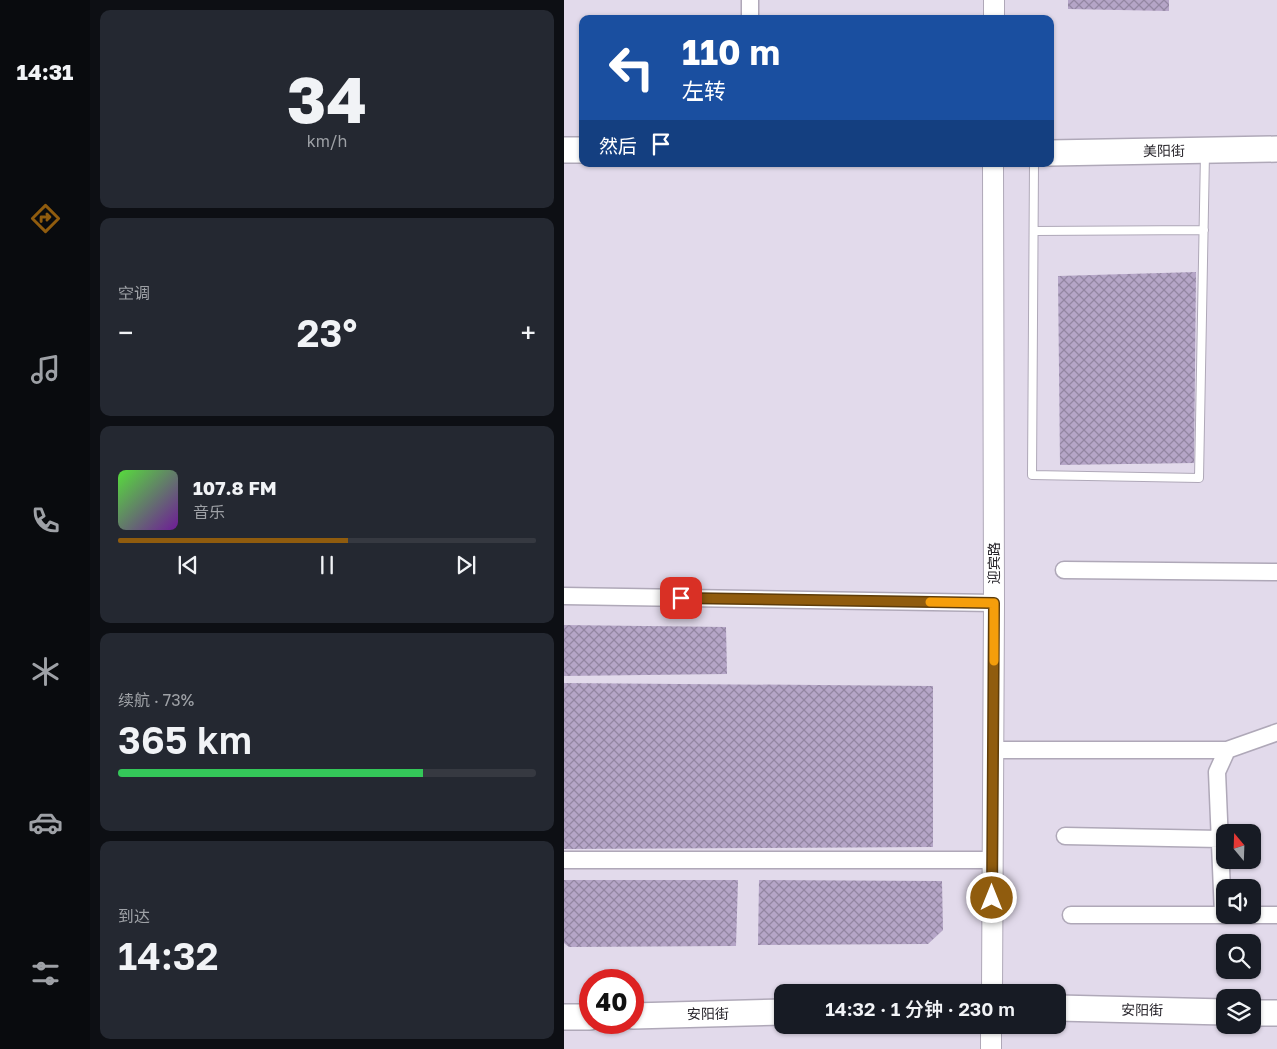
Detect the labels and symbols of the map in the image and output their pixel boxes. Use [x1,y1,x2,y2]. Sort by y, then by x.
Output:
street label: 美阳街 [1143,142,1185,159]
street label: 迎宾路 [985,542,1002,584]
pin [660,577,702,619]
north arrow [1216,824,1262,869]
position arrow [965,871,1017,923]
speed limit sign: 40 [579,969,644,1034]
street label: 安阳街 [1121,1001,1163,1018]
street label: 安阳街 [687,1005,729,1022]

